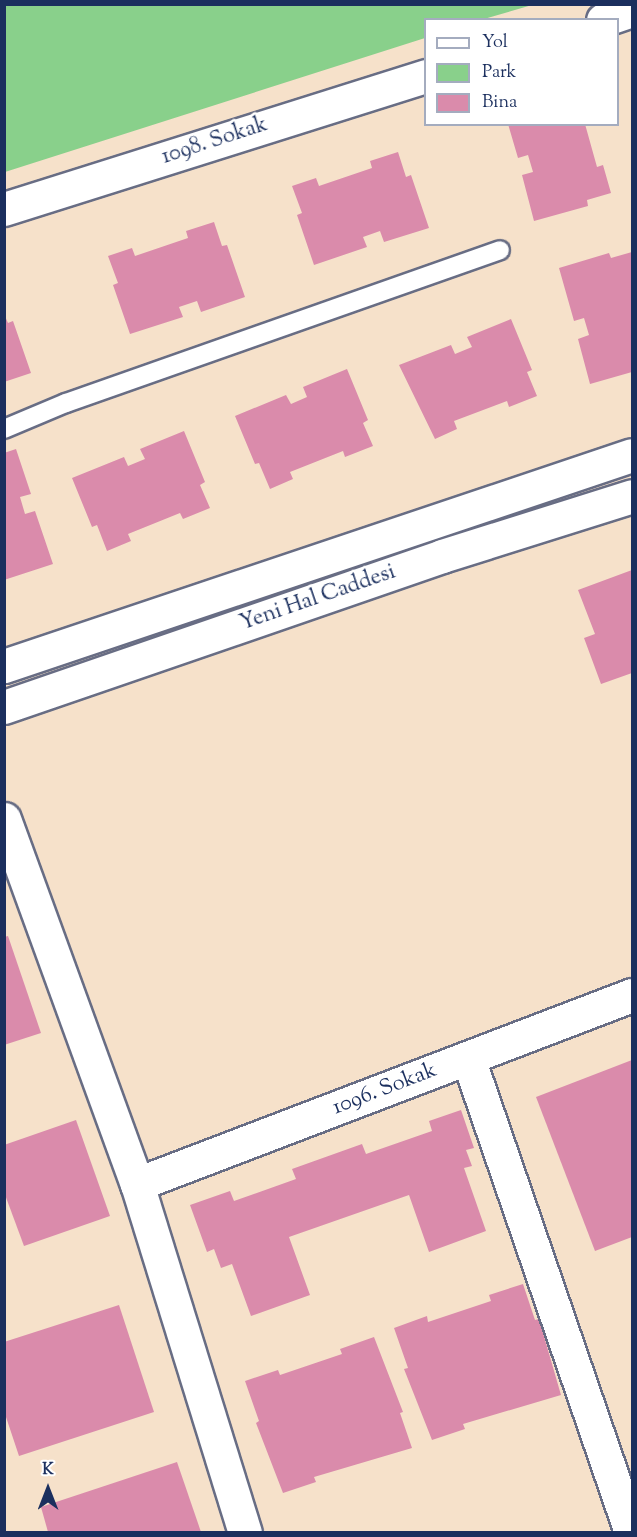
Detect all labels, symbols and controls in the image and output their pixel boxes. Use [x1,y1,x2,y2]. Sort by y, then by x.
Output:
legend [424,18,619,126]
text: Yol [482,30,508,56]
text: Park [482,60,516,86]
text: Bina [482,90,517,116]
street label: 1098. Sokak [159,112,271,172]
street label: Yeni Hal Caddesi [237,560,399,638]
street label: 1096. Sokak [329,1058,441,1122]
north arrow [18,1459,78,1519]
text: K [42,1459,54,1482]

